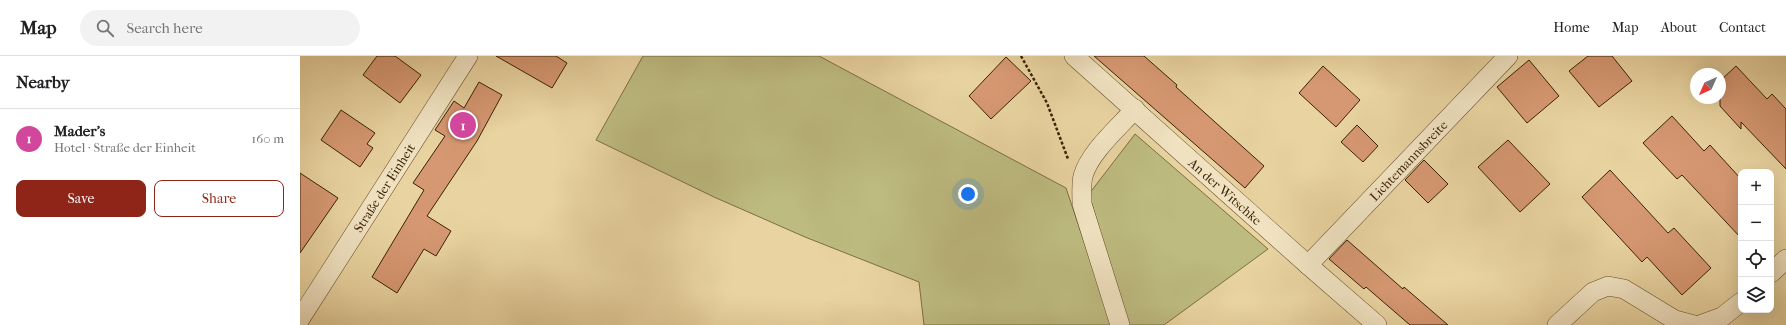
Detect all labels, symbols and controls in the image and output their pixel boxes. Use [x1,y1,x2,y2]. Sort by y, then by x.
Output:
search box [80,10,360,46]
text: Map [20,17,56,39]
icon: search [94,17,116,39]
text: Search here [126,19,203,37]
text: Home [1553,19,1590,36]
text: Map [1612,19,1639,36]
text: About [1661,19,1697,36]
text: Contact [1719,19,1766,36]
north arrow [1690,68,1726,104]
text: Nearby [16,72,70,92]
pin: 1 [450,110,476,140]
street label: Lichtemannsbreite [1366,116,1451,204]
text: Mader's [54,122,105,140]
text: 1 [27,131,31,146]
text: 160 m [252,131,284,146]
text: Hotel · Straße der Einheit [54,140,196,155]
street label: Straße der Einheit [350,140,418,235]
street label: An der Witschke [1185,154,1265,228]
map controls [1738,169,1774,313]
button: + [1738,169,1774,205]
button: Save [16,180,146,217]
button: Share [154,180,284,217]
your location [958,184,978,204]
button: − [1738,205,1774,241]
button: locate [1738,241,1774,277]
button: layers [1738,277,1774,313]

